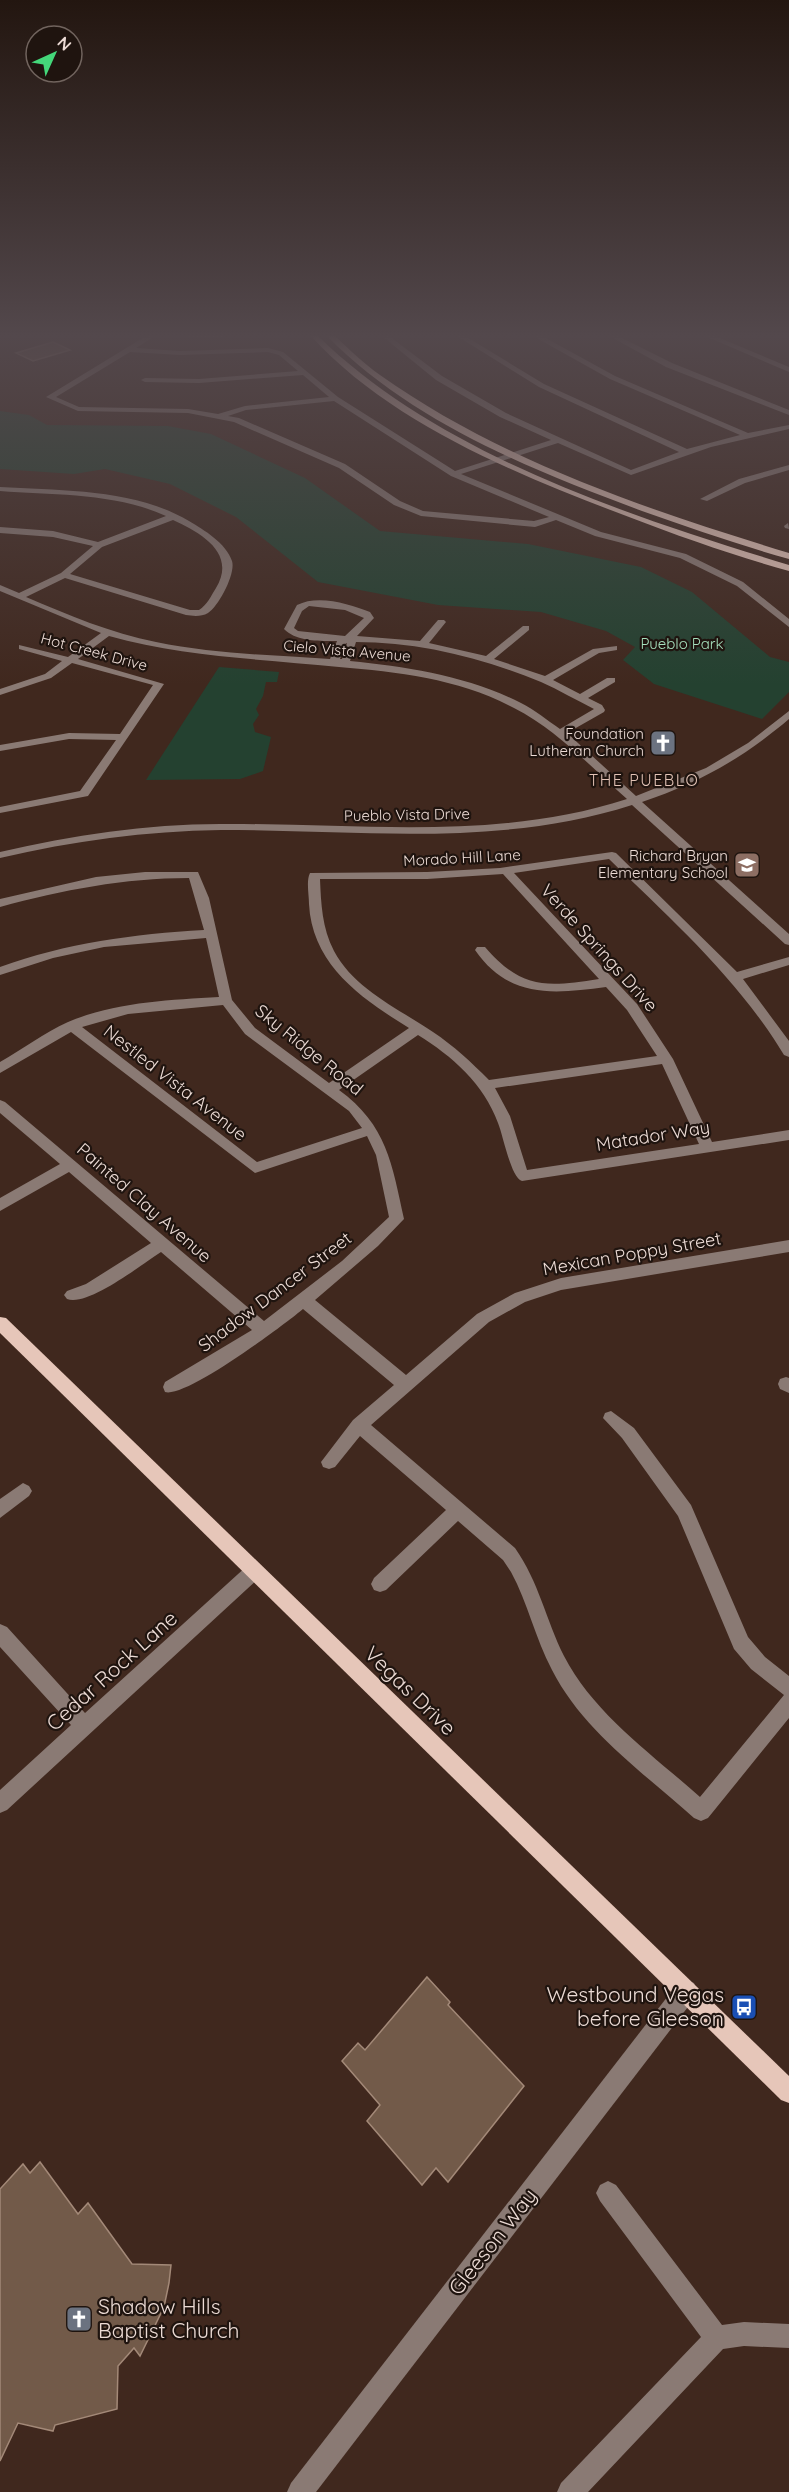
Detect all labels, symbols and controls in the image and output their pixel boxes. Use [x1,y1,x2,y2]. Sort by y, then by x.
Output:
north arrow [24,24,84,84]
text: N [53,32,76,55]
street label: Hot Creek Drive [39,628,149,675]
park label: Pueblo Park [640,634,724,653]
street label: Cielo Vista Avenue [283,635,411,666]
place label: Foundation Lutheran Church [529,724,644,760]
church icon: Foundation Lutheran Church [648,728,678,758]
district label: THE PUEBLO [589,770,699,790]
street label: Pueblo Vista Drive [344,804,470,825]
street label: Morado Hill Lane [403,845,521,870]
place label: Richard Bryan Elementary School [598,846,728,882]
school or university icon: Richard Bryan Elementary School [732,850,762,880]
street label: Verde Springs Drive [536,879,663,1016]
street label: Sky Ridge Road [251,999,368,1100]
street label: Nestled Vista Avenue [99,1020,252,1146]
street label: Matador Way [594,1115,711,1156]
street label: Painted Clay Avenue [72,1138,217,1267]
street label: Shadow Dancer Street [193,1226,356,1357]
street label: Mexican Poppy Street [541,1227,723,1281]
street label: Cedar Rock Lane [40,1605,182,1736]
street label: Vegas Drive [360,1640,462,1740]
place label: Westbound Vegas before Gleeson [546,1981,724,2031]
bus stop icon: Westbound Vegas before Gleeson [729,1992,759,2022]
street label: Gleeson Way [443,2183,542,2300]
place label: Shadow Hills Baptist Church [98,2293,239,2343]
church icon: Shadow Hills Baptist Church [64,2304,94,2334]

